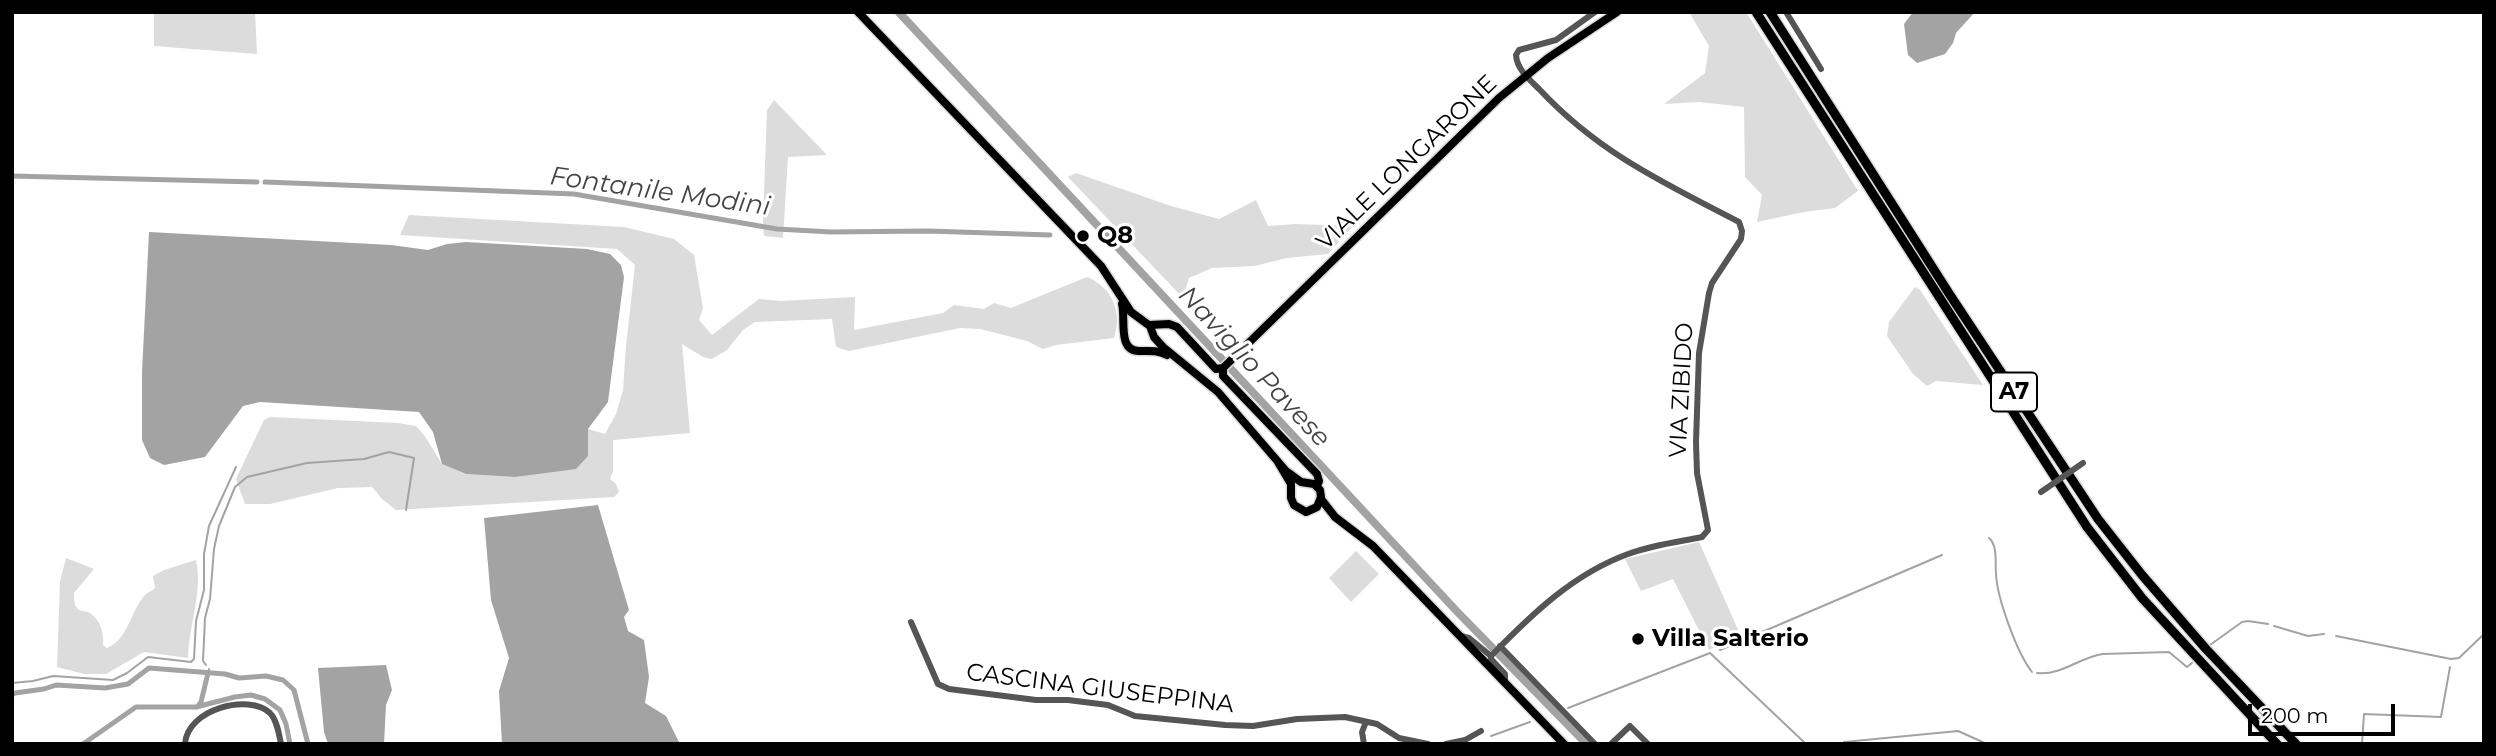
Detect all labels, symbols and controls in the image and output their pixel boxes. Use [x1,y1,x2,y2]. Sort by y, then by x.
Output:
street label: VIALE LONGARONE [1311,69,1503,257]
water label: Fontanile Modini [548,161,772,223]
place label: Q8 [1097,222,1133,250]
marker: Q8 [1075,228,1091,244]
water label: Naviglio Pavese [1171,280,1337,454]
street label: VIA ZIBIDO [1664,322,1700,458]
road number: A7 [1991,372,2037,412]
place label: Villa Salterio [1652,625,1809,653]
marker: Villa Salterio [1630,631,1646,647]
street label: CASCINA GIUSEPPINA [965,658,1235,720]
scale bar [2251,690,2398,734]
text: 200 m [2261,703,2328,728]

